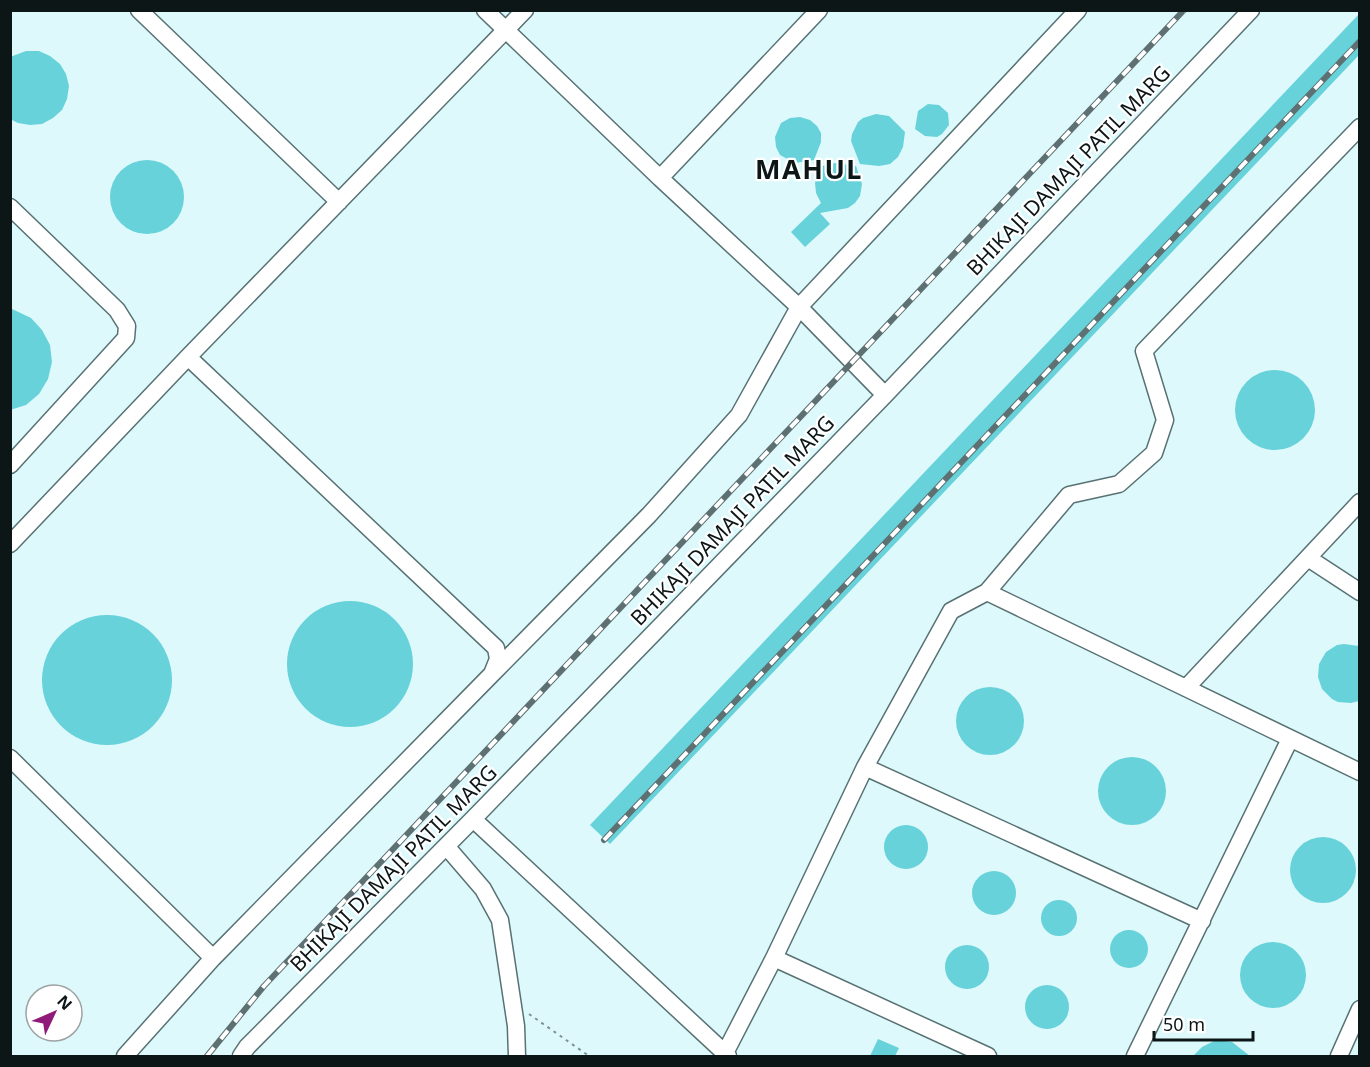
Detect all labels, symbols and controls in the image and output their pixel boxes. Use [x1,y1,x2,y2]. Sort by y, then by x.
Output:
street label: BHIKAJI DAMAJI PATIL MARG [960,59,1176,281]
district label: MAHUL [755,150,863,187]
street label: BHIKAJI DAMAJI PATIL MARG [624,409,840,631]
street label: BHIKAJI DAMAJI PATIL MARG [283,758,503,978]
north arrow [24,983,84,1043]
text: N [52,990,77,1015]
scale bar [1154,1004,1253,1042]
text: 50 m [1163,1012,1205,1036]

